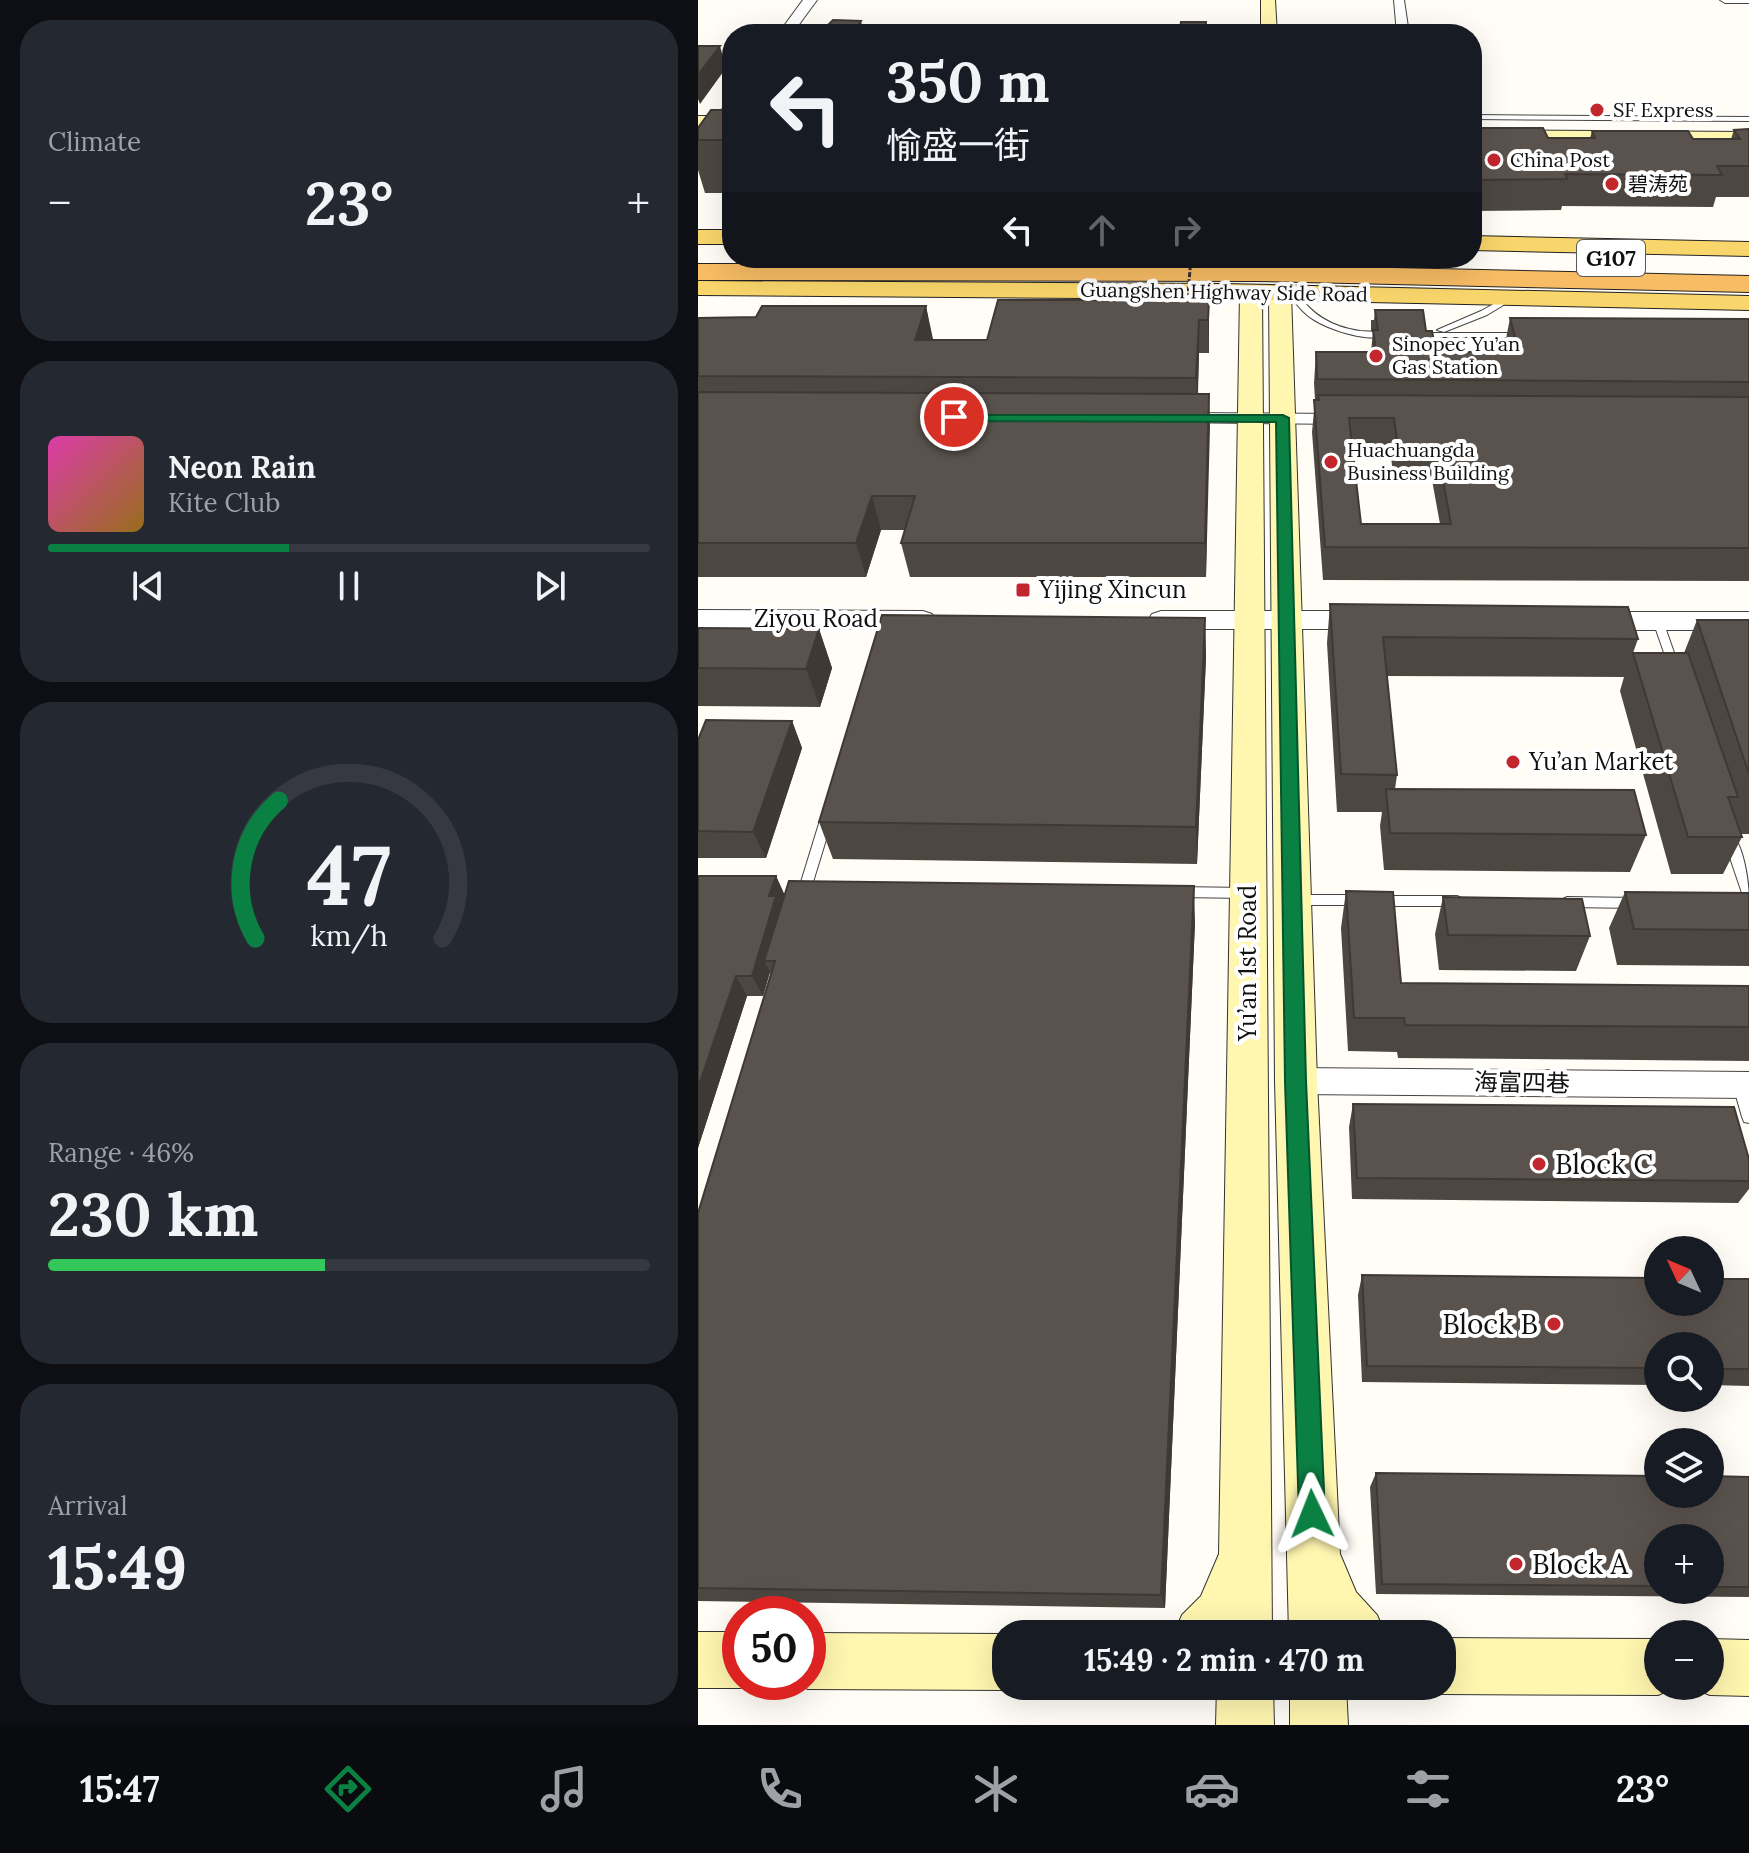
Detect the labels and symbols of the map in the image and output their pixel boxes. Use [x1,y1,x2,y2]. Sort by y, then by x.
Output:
place label: SF Express [1613,97,1713,122]
marker: SF Express [1588,101,1606,119]
place label: China Post [1510,147,1610,172]
marker: China Post [1485,151,1503,169]
place label: 碧涛苑 [1628,171,1688,196]
marker: 碧涛苑 [1603,175,1621,193]
road number: G107 [1577,240,1645,276]
street label: Guangshen Highway Side Road [1080,276,1368,307]
place label: Sinopec Yu’an Gas Station [1392,331,1520,379]
marker: Sinopec Yu’an Gas Station [1367,347,1385,365]
pin [920,383,988,451]
place label: Huachuangda Business Building [1347,437,1510,485]
marker: Huachuangda Business Building [1322,453,1340,471]
place label: Yijing Xincun [1038,574,1187,605]
marker: Yijing Xincun [1014,581,1032,599]
street label: Ziyou Road [754,603,878,634]
place label: Yu’an Market [1528,746,1674,777]
marker: Yu’an Market [1504,753,1522,771]
street label: Yu’an 1st Road [1232,885,1263,1042]
street label: 海富四巷 [1474,1066,1570,1099]
place label: Block C [1555,1146,1653,1182]
marker: Block C [1530,1155,1548,1173]
north arrow [1644,1236,1724,1316]
place label: Block B [1442,1306,1538,1342]
marker: Block B [1545,1315,1563,1333]
position arrow [1270,1472,1354,1556]
place label: Block A [1532,1546,1628,1582]
marker: Block A [1507,1555,1525,1573]
speed limit sign: 50 [722,1596,826,1700]

